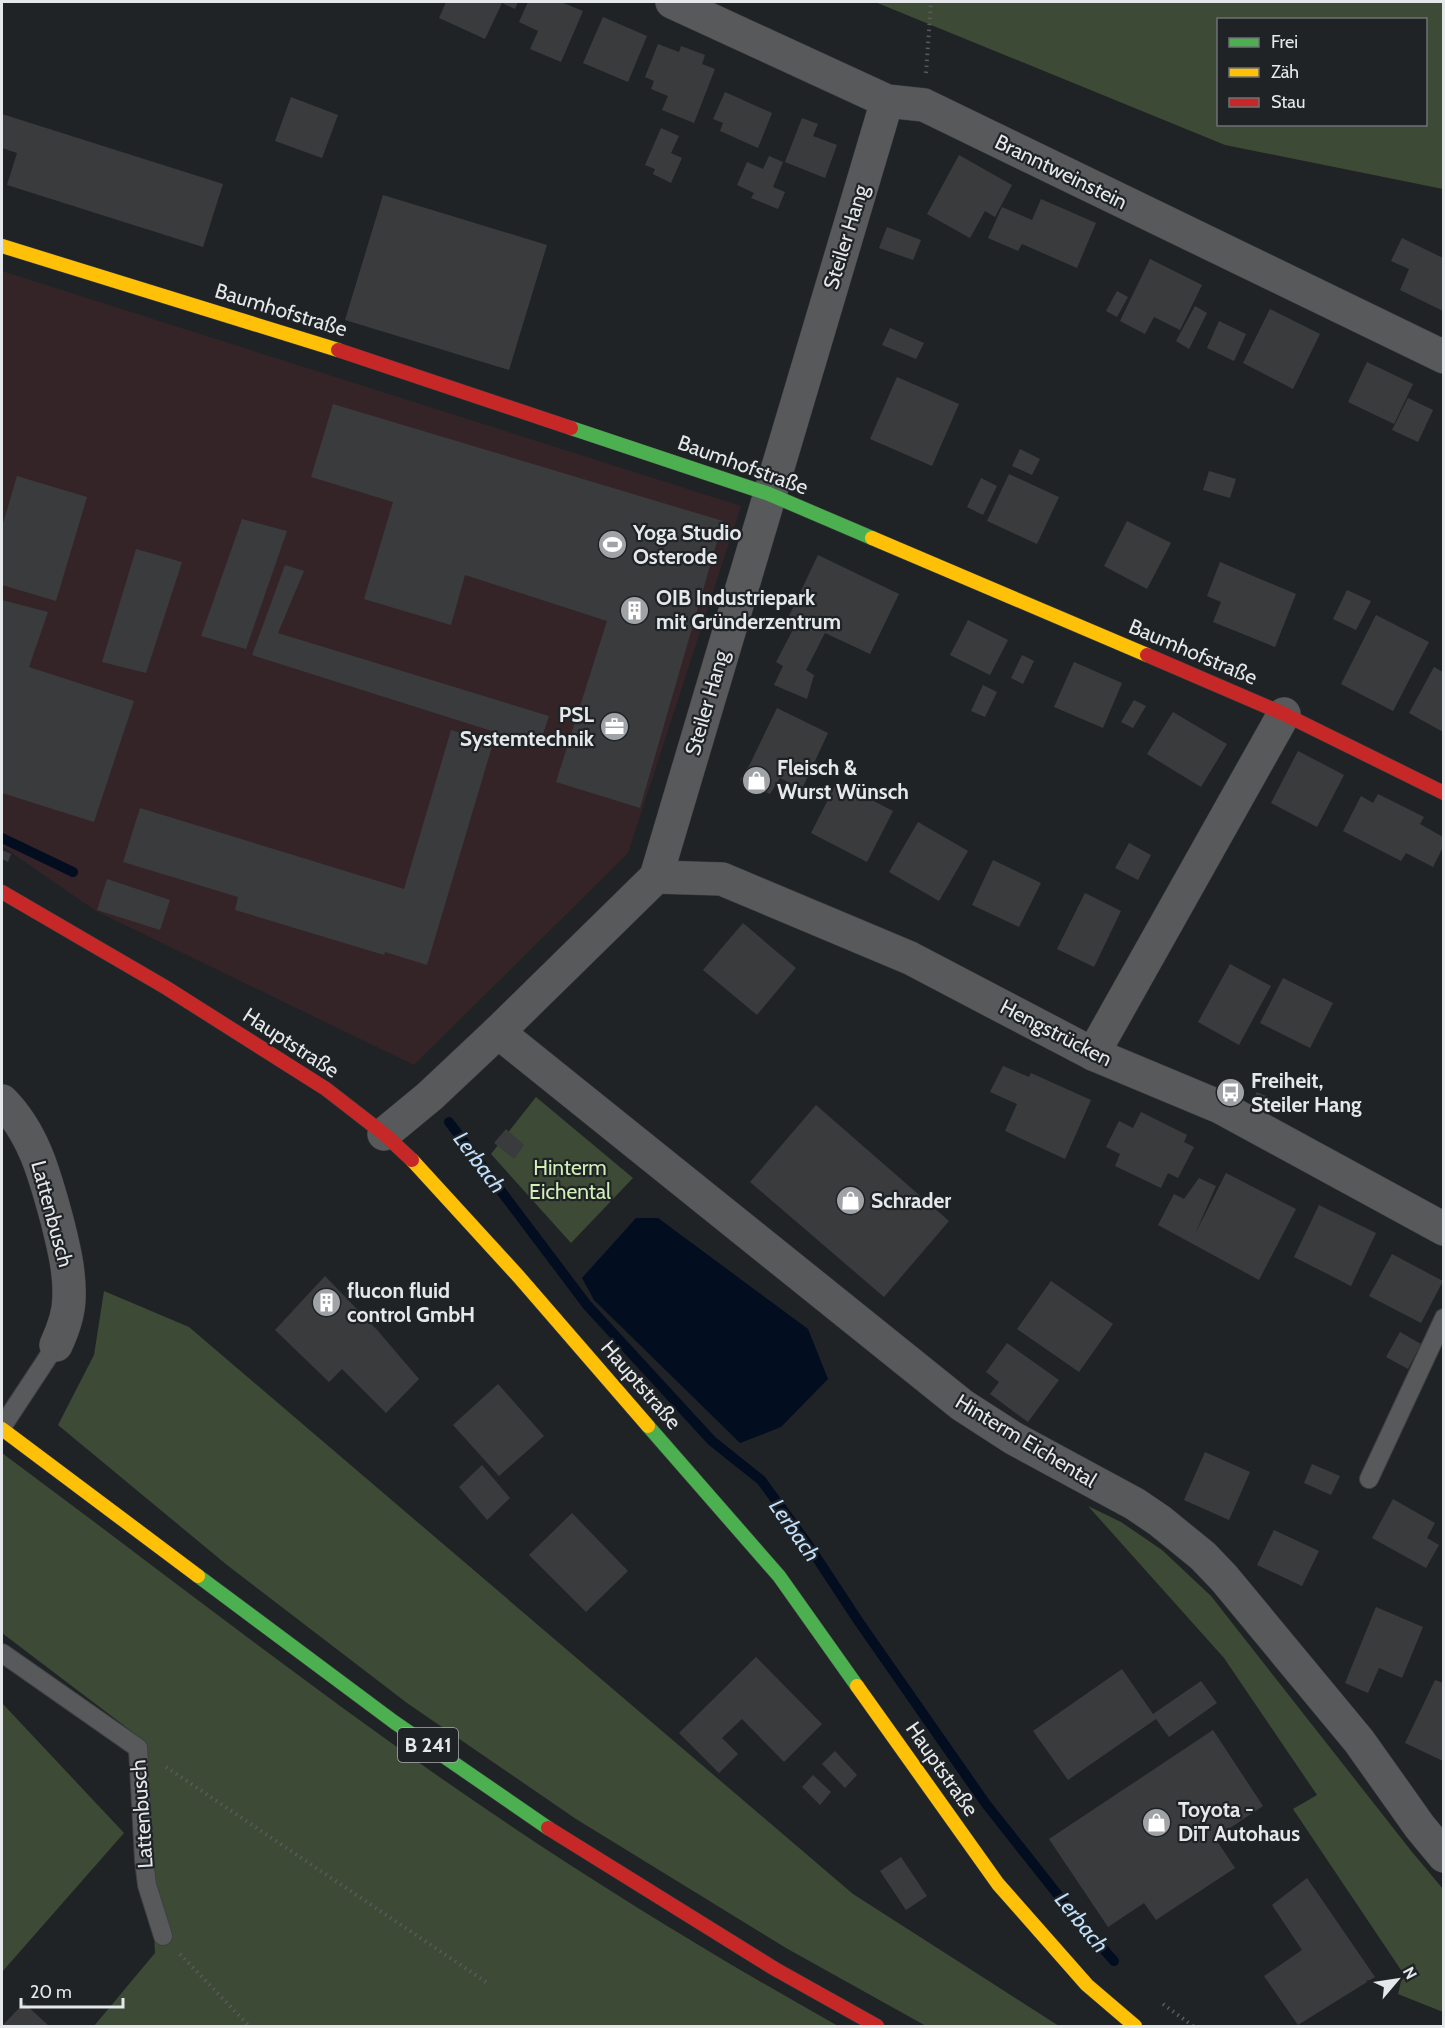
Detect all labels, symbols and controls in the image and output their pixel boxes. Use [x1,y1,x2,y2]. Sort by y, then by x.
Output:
legend [1217,18,1427,126]
text: Frei [1271,31,1298,53]
text: Zäh [1271,61,1299,83]
text: Stau [1271,91,1305,113]
street label: Branntweinstein [991,129,1131,214]
street label: Steiler Hang [818,181,873,292]
street label: Baumhofstraße [212,278,351,342]
street label: Baumhofstraße [675,429,812,500]
place label: Yoga Studio Osterode [632,520,741,569]
sports icon: Yoga Studio Osterode [596,529,628,561]
place label: OIB Industriepark mit Gründerzentrum [656,585,841,634]
building icon: OIB Industriepark mit Gründerzentrum [619,594,651,626]
street label: Baumhofstraße [1125,613,1261,690]
street label: Steiler Hang [680,647,734,758]
place label: PSL Systemtechnik [460,702,595,751]
office icon: PSL Systemtechnik [599,711,631,743]
place label: Fleisch & Wurst Wünsch [777,755,909,804]
shop icon: Fleisch & Wurst Wünsch [740,764,772,796]
street label: Hengstrücken [996,994,1116,1071]
street label: Hauptstraße [239,1002,344,1083]
place label: Freiheit, Steiler Hang [1251,1068,1362,1117]
bus stop icon: Freiheit, Steiler Hang [1214,1077,1246,1109]
water label: Lerbach [448,1126,512,1198]
park label: Hinterm Eichental [529,1155,611,1204]
street label: Lattenbusch [26,1158,79,1270]
shop icon: Schrader [834,1185,866,1217]
place label: Schrader [871,1188,951,1213]
place label: flucon fluid control GmbH [347,1278,475,1327]
building icon: flucon fluid control GmbH [310,1287,342,1319]
street label: Hauptstraße [596,1335,687,1434]
street label: Hinterm Eichental [951,1389,1101,1493]
water label: Lerbach [763,1494,826,1567]
street label: Hauptstraße [901,1717,984,1821]
road number: B 241 [398,1728,458,1762]
street label: Lattenbusch [125,1759,158,1869]
place label: Toyota - DiT Autohaus [1178,1797,1300,1846]
shop icon: Toyota - DiT Autohaus [1141,1806,1173,1838]
water label: Lerbach [1049,1887,1114,1958]
north arrow [1367,1950,1427,2010]
text: N [1399,1963,1421,1983]
scale bar [21,1971,123,2009]
text: 20 m [30,1981,72,2003]

